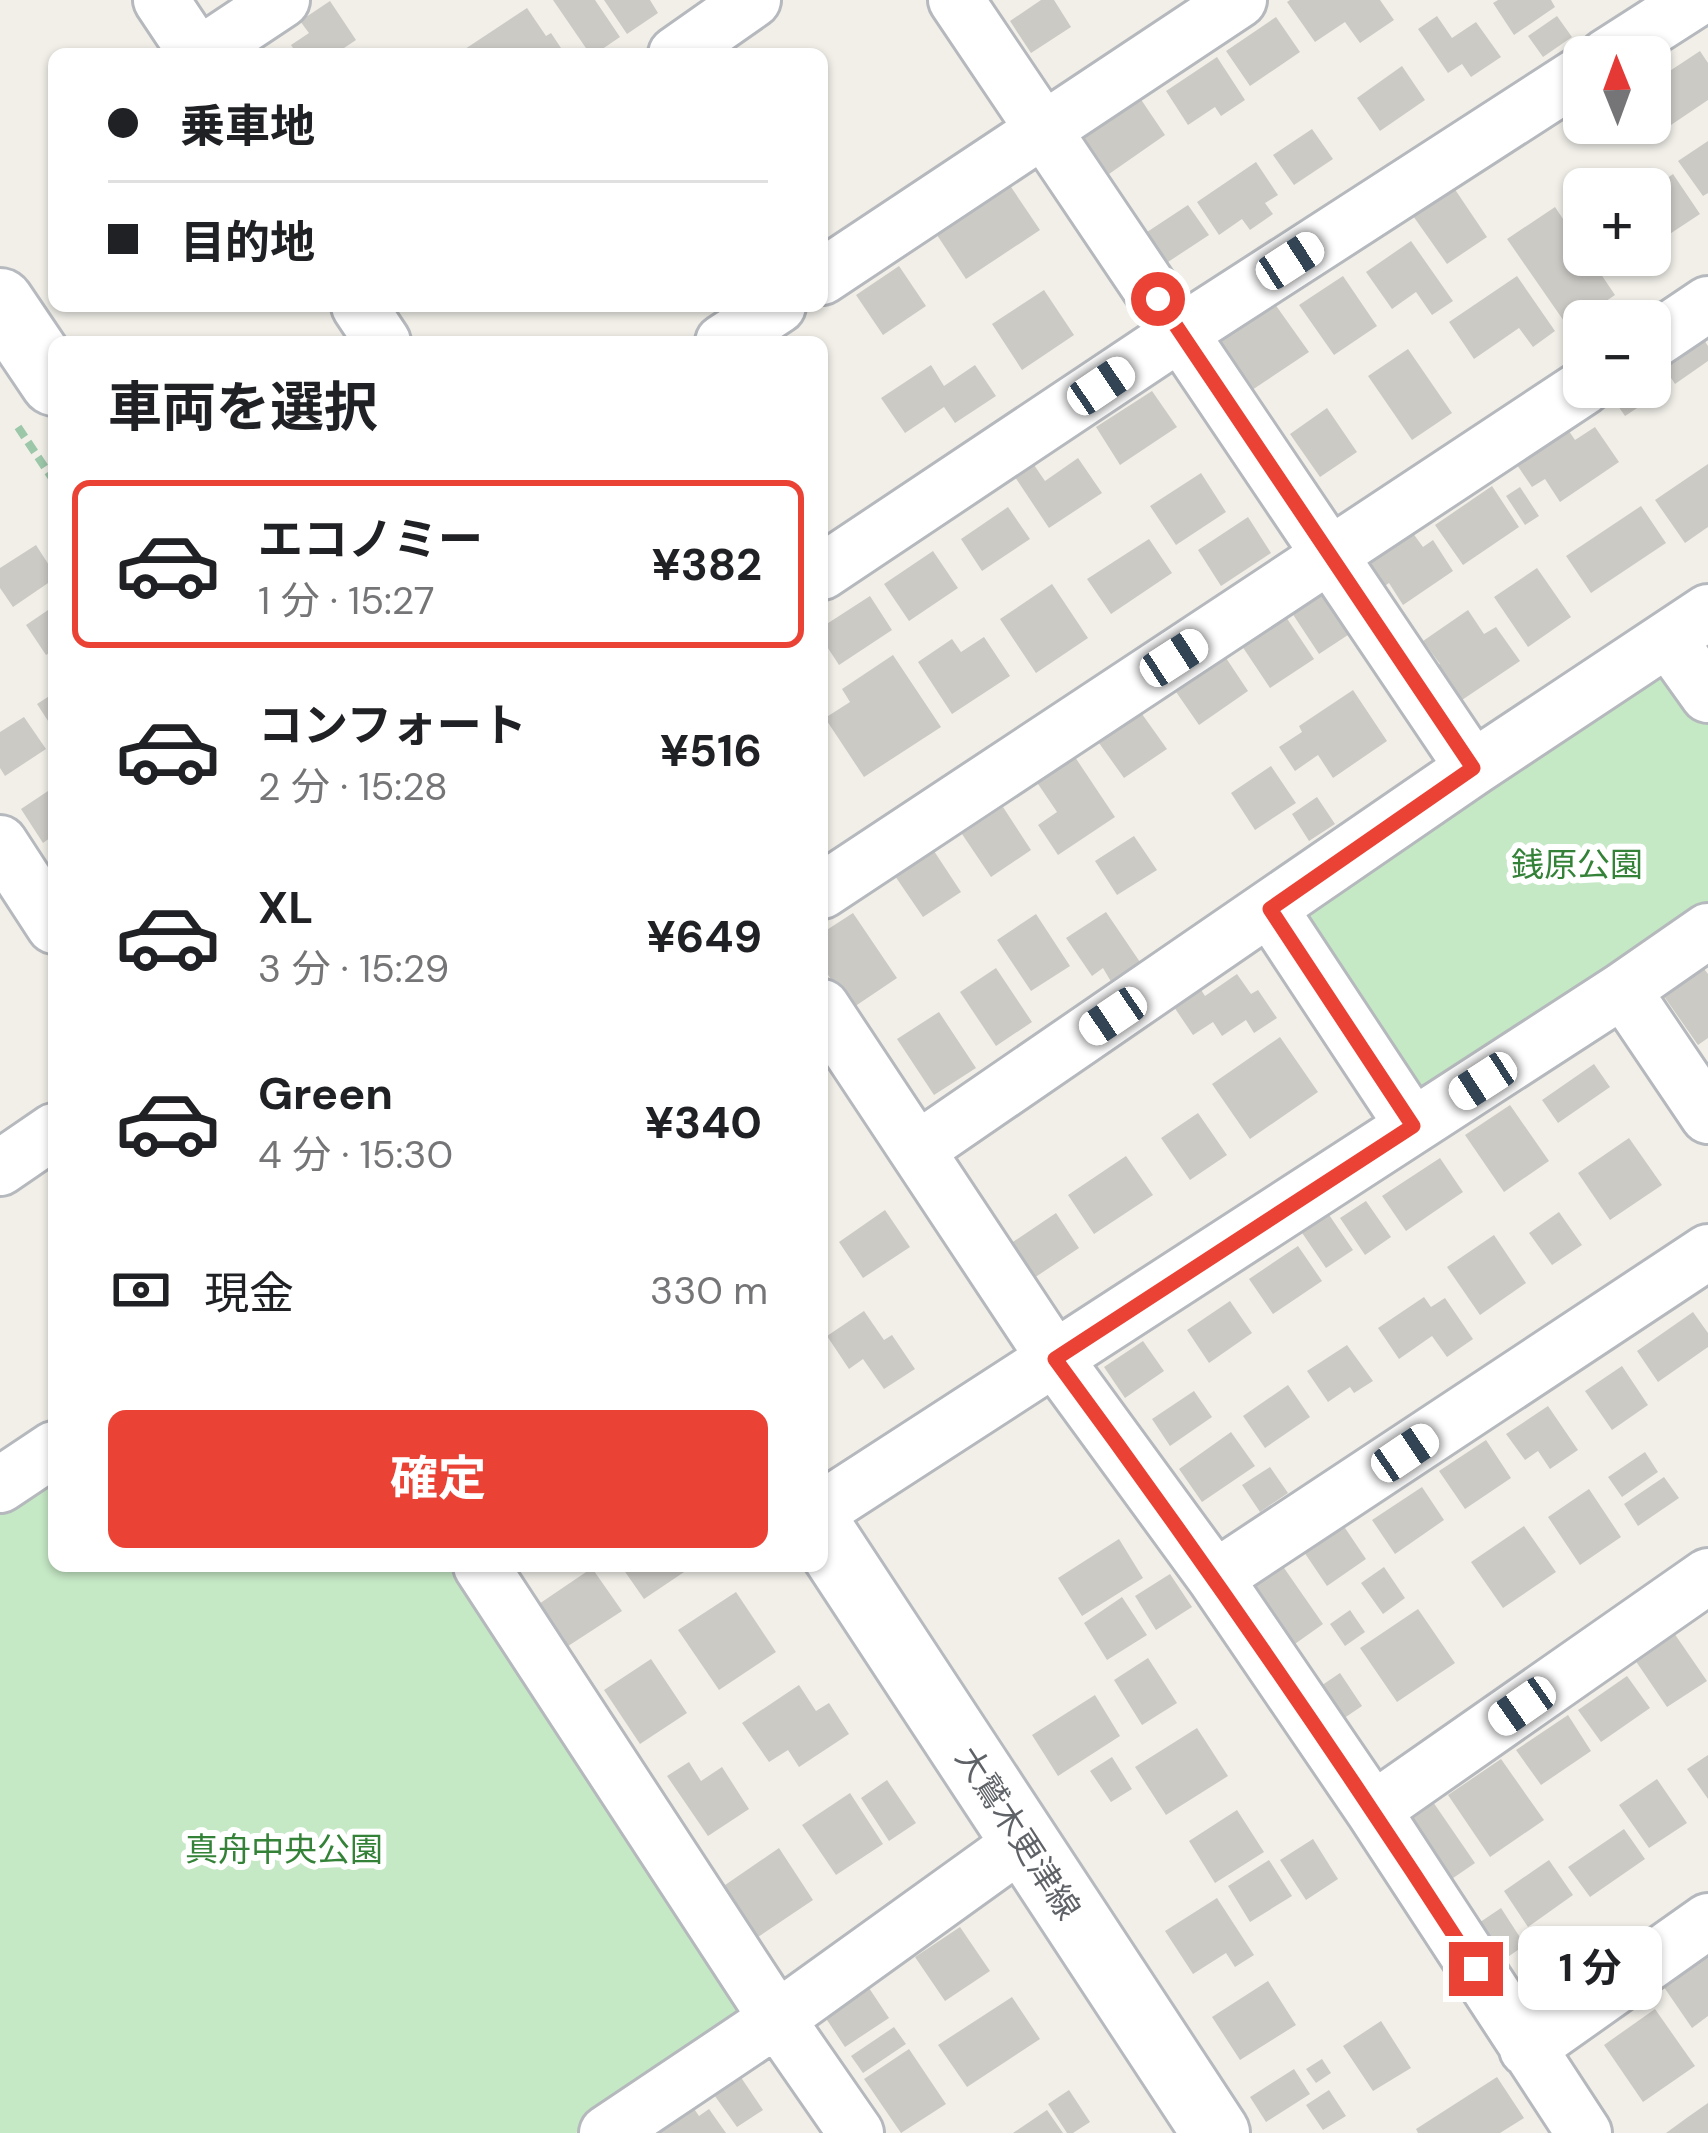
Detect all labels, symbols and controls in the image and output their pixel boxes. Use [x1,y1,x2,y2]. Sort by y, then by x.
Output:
north arrow [1563,36,1671,144]
map controls [1563,36,1671,408]
text: 乗車地 [180,97,315,156]
button: + [1563,168,1671,276]
text: 目的地 [180,213,315,272]
car [1250,226,1330,296]
route start [1131,272,1185,326]
button: − [1563,300,1671,408]
car [1061,351,1141,421]
text: 車両を選択 [108,372,378,443]
icon: car [114,510,222,618]
text: エコノミー [258,510,483,569]
text: ¥382 [651,535,762,594]
text: 1 分 · 15:27 [258,575,434,626]
car [1134,623,1214,693]
icon: car [114,696,222,804]
text: コンフォート [258,696,527,755]
text: ¥516 [660,721,762,780]
text: 2 分 · 15:28 [258,761,448,812]
park label: 銭原公園 [1511,843,1643,886]
text: XL [258,878,313,937]
icon: car [114,882,222,990]
text: ¥649 [646,907,762,966]
text: 3 分 · 15:29 [258,943,449,994]
car [1073,981,1153,1051]
car [1443,1046,1523,1116]
text: Green [258,1064,393,1123]
icon: car [114,1068,222,1176]
text: ¥340 [645,1093,762,1152]
text: 4 分 · 15:30 [258,1129,453,1180]
icon: cash [108,1257,174,1323]
text: 現金 [204,1264,294,1323]
text: 330 m [650,1265,768,1316]
button: 確定 [108,1410,768,1548]
car [1365,1418,1445,1488]
car [1482,1671,1562,1741]
street label: 大鷲木更津線 [946,1738,1090,1928]
park label: 真舟中央公園 [185,1828,383,1871]
callout: 1 分 [1518,1927,1662,2011]
route end [1449,1942,1503,1996]
text: 1 分 [1559,1942,1621,1993]

